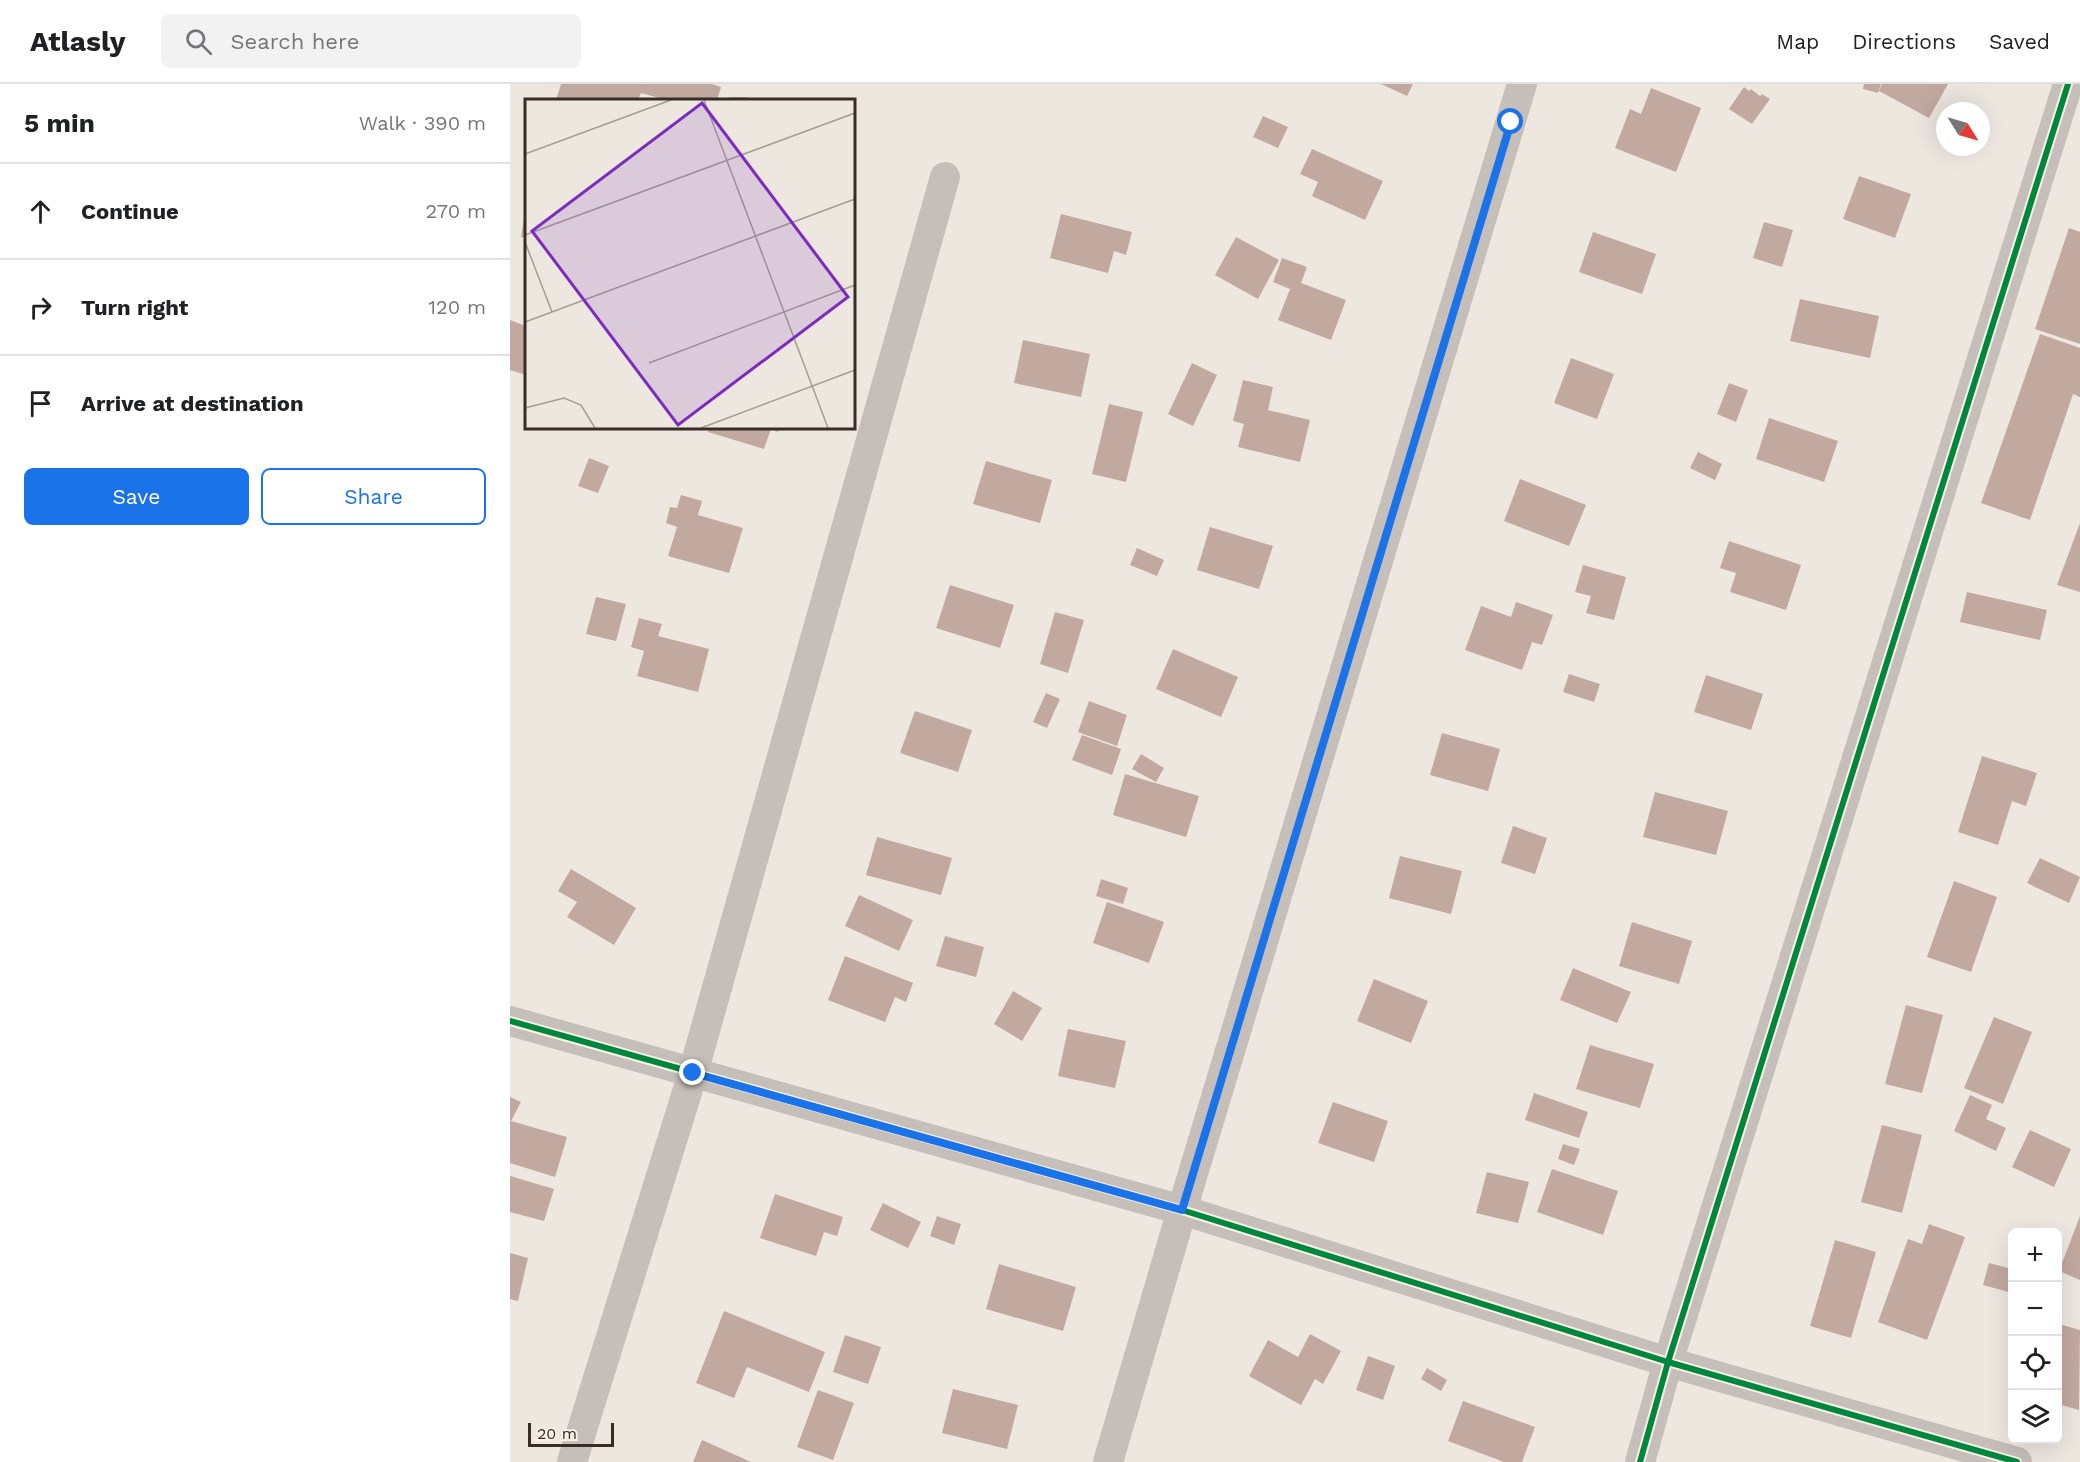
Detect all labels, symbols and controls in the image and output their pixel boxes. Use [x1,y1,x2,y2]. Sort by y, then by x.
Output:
search box [161,14,581,68]
text: Atlasly [30,25,125,58]
icon: search [182,25,215,58]
text: Search here [230,29,359,54]
text: Map [1776,29,1819,54]
text: Directions [1852,29,1956,54]
text: Saved [1989,29,2050,54]
inset map [525,99,855,429]
north arrow [1936,102,1990,156]
text: 5 min [24,108,95,138]
route start [1497,108,1523,134]
text: Walk · 390 m [359,111,486,135]
icon: ahead [24,195,57,228]
text: Continue [81,199,179,224]
text: 270 m [426,199,486,223]
icon: right [24,291,57,324]
text: Turn right [81,295,188,320]
text: 120 m [428,295,486,319]
icon: arrive [24,387,57,420]
text: Arrive at destination [81,391,304,416]
button: Save [24,468,249,525]
button: Share [261,468,486,525]
route end [679,1059,705,1085]
map controls [2008,1228,2062,1444]
button: + [2008,1228,2062,1282]
button: − [2008,1282,2062,1336]
button: locate [2008,1336,2062,1390]
button: layers [2008,1390,2062,1444]
scale bar [528,1420,614,1448]
text: 20 m [537,1424,577,1443]

